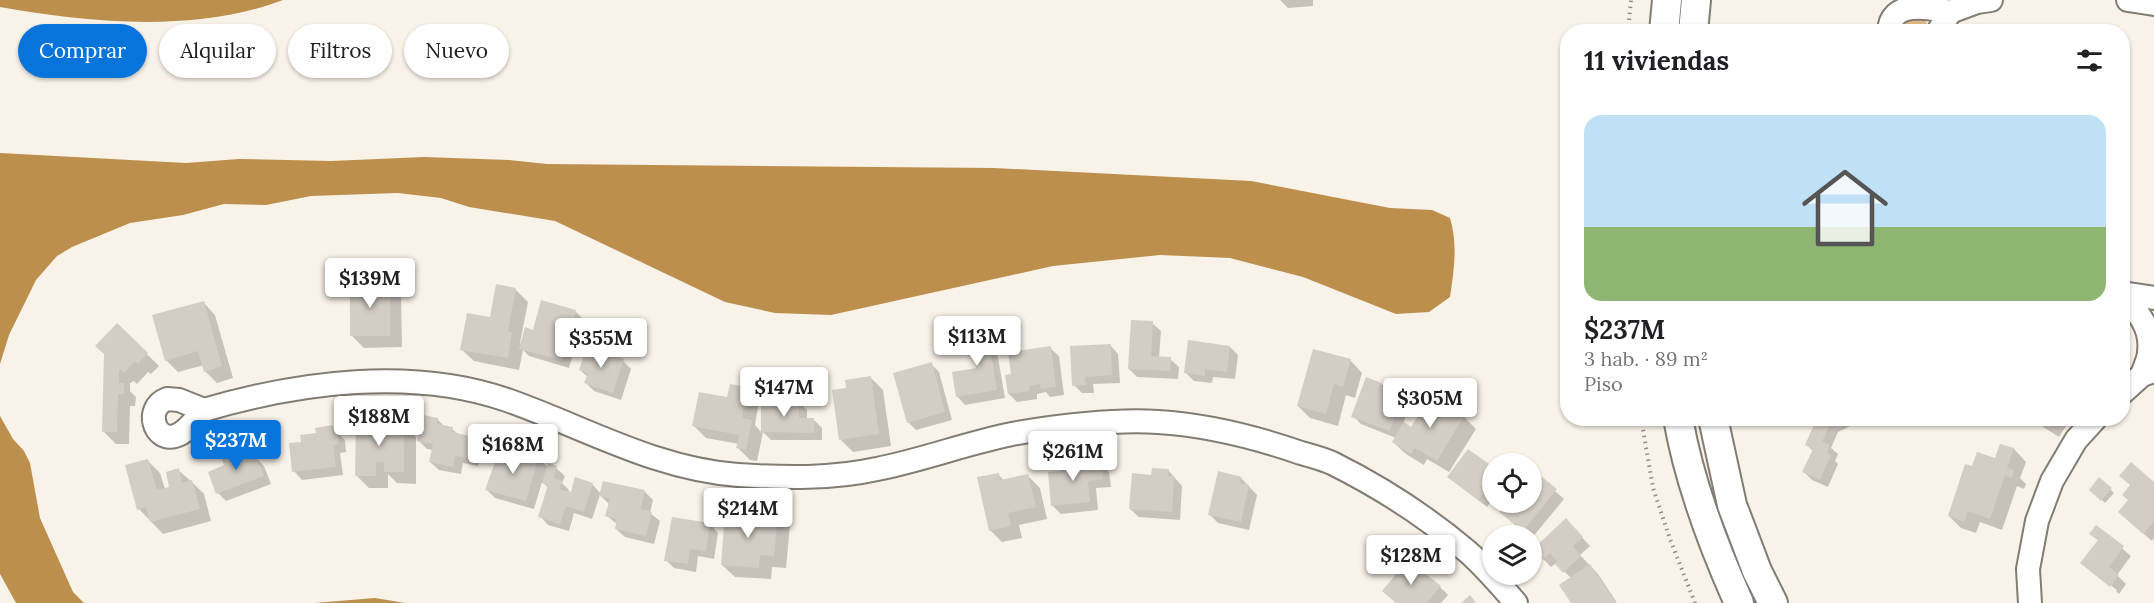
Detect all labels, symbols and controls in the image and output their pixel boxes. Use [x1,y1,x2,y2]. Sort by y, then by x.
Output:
chip: Comprar [18,24,147,78]
chip: Alquilar [159,24,276,78]
chip: Filtros [288,24,392,78]
chip: Nuevo [404,24,509,78]
text: 11 viviendas [1584,44,1729,77]
icon: filters [2073,44,2106,77]
icon: home [1791,154,1899,262]
pin: $139M [328,258,412,309]
text: $139M [339,265,401,290]
text: $237M [1584,313,1665,346]
pin: $113M [935,316,1019,367]
pin: $355M [559,318,643,369]
text: $113M [948,323,1006,348]
text: $355M [569,325,633,350]
text: 3 hab. · 89 m² [1584,346,1708,371]
pin: $147M [742,367,826,418]
text: Piso [1584,371,1623,396]
text: $147M [754,374,814,399]
pin: $305M [1388,378,1472,429]
text: $305M [1397,385,1463,410]
pin: $188M [337,396,421,447]
text: $188M [348,403,410,428]
pin: $237M [194,420,278,471]
pin: $168M [471,424,555,475]
text: $237M [205,427,267,452]
text: $168M [482,431,544,456]
pin: $261M [1031,431,1115,482]
text: $261M [1042,438,1104,463]
map controls [1482,453,1542,585]
button: locate [1482,453,1542,513]
pin: $214M [706,488,790,539]
text: $214M [718,495,778,520]
button: layers [1482,525,1542,585]
pin: $128M [1369,535,1453,586]
text: $128M [1380,542,1442,567]

